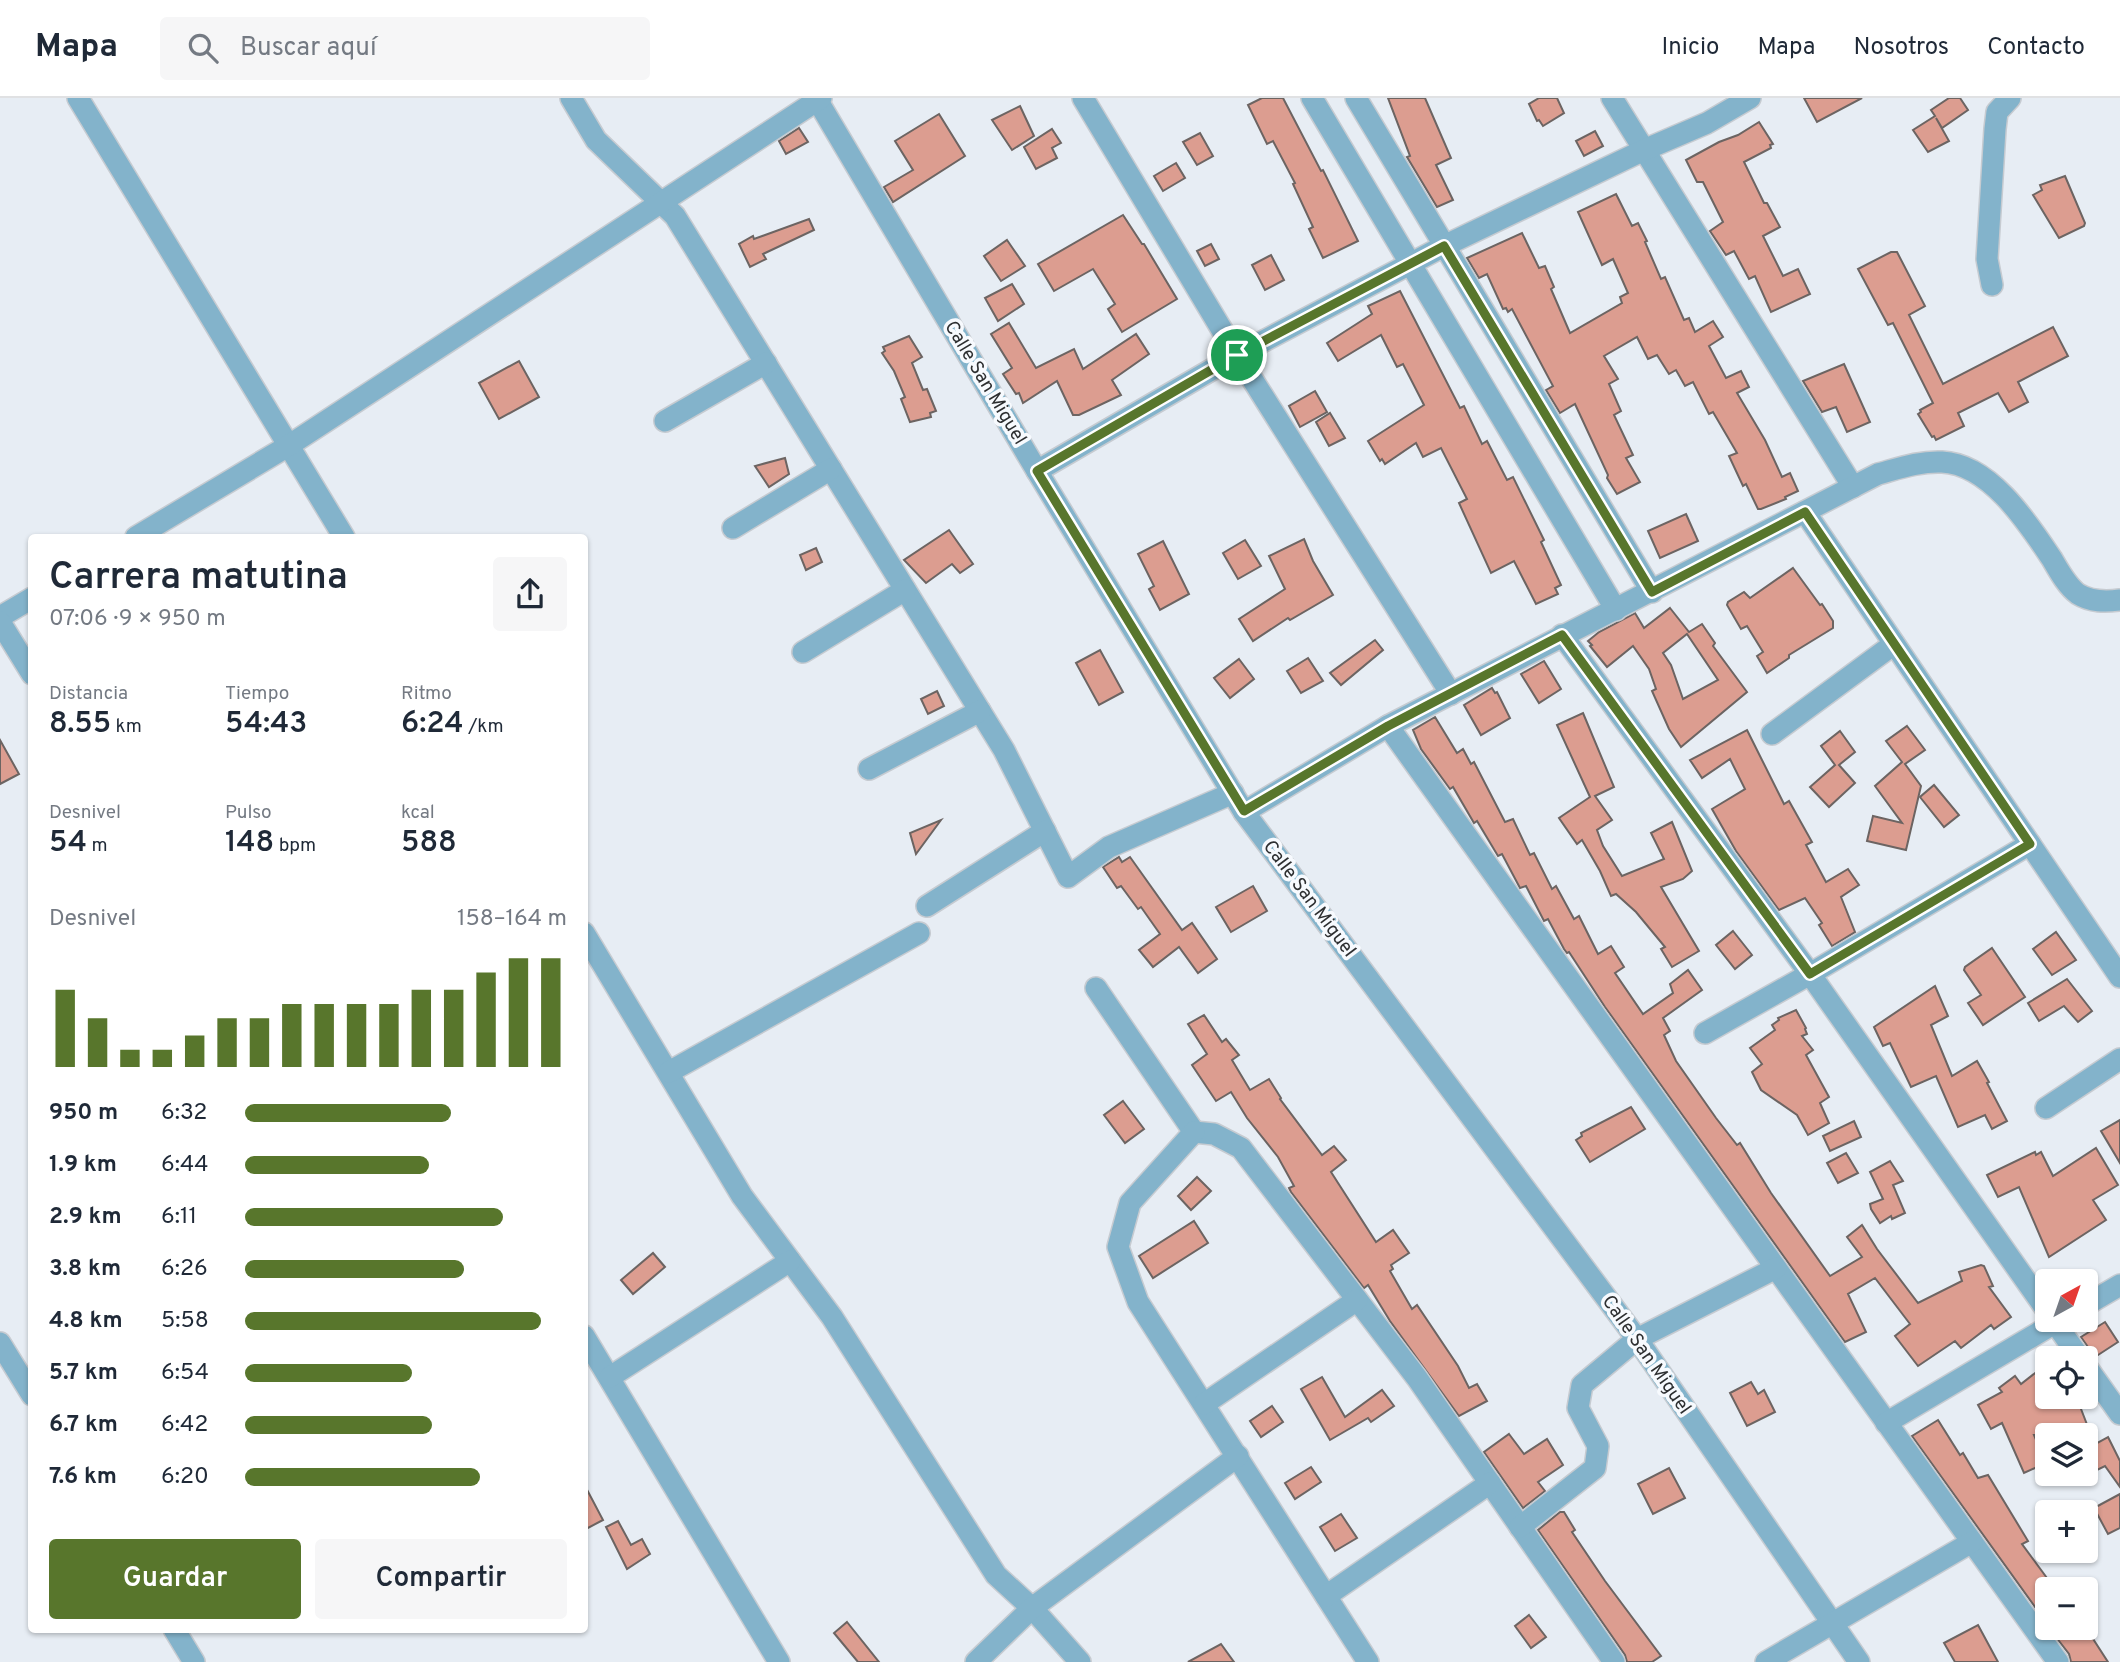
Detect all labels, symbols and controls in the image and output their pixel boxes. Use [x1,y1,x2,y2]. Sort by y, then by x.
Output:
search box [160,17,650,80]
text: Mapa [35,27,118,69]
icon: search [184,29,222,67]
text: Buscar aquí [240,32,377,65]
text: Inicio [1662,33,1719,63]
text: Mapa [1757,33,1816,63]
text: Nosotros [1854,33,1949,63]
text: Contacto [1987,33,2085,63]
street label: Calle San Miguel [939,317,1031,449]
pin [1207,325,1267,385]
icon: arrive [1218,336,1256,374]
text: Carrera matutina [49,554,348,603]
button: share [493,557,567,631]
text: 07:06 · 9 × 950 m [49,605,226,634]
text: Distancia [49,682,128,706]
text: Tiempo [225,682,289,706]
text: Ritmo [401,682,452,706]
text: 8.55 [49,706,111,743]
text: 54:43 [225,706,307,743]
text: 6:24 [401,706,464,743]
text: km [111,715,142,739]
text: /km [464,715,504,739]
text: Desnivel [49,801,121,825]
text: Pulso [225,801,272,825]
text: kcal [401,801,435,825]
text: 54 [49,825,87,862]
text: 148 [225,825,274,862]
text: 588 [401,825,457,862]
text: m [87,834,108,858]
text: bpm [274,834,316,858]
street label: Calle San Miguel [1257,836,1361,962]
text: Desnivel [49,905,136,934]
text: 158–164 m [457,905,567,934]
text: 950 m [49,1099,118,1128]
text: 6:32 [161,1099,207,1128]
text: 1.9 km [49,1151,117,1180]
text: 6:44 [161,1151,208,1180]
text: 2.9 km [49,1203,122,1232]
text: 6:11 [161,1203,197,1232]
text: 3.8 km [49,1255,121,1284]
text: 6:26 [161,1255,208,1284]
north arrow [2035,1269,2098,1332]
map controls [2035,1269,2098,1640]
street label: Calle San Miguel [1596,1291,1696,1419]
text: 4.8 km [49,1307,123,1336]
text: 5:58 [161,1307,209,1336]
button: locate [2035,1346,2098,1409]
text: 5.7 km [49,1359,118,1388]
text: 6:54 [161,1359,209,1388]
text: 6.7 km [49,1411,118,1440]
text: 6:42 [161,1411,208,1440]
button: layers [2035,1423,2098,1486]
text: 7.6 km [49,1463,117,1492]
text: 6:20 [161,1463,209,1492]
button: + [2035,1500,2098,1563]
button: Guardar [49,1539,301,1619]
button: Compartir [315,1539,567,1619]
button: − [2035,1577,2098,1640]

